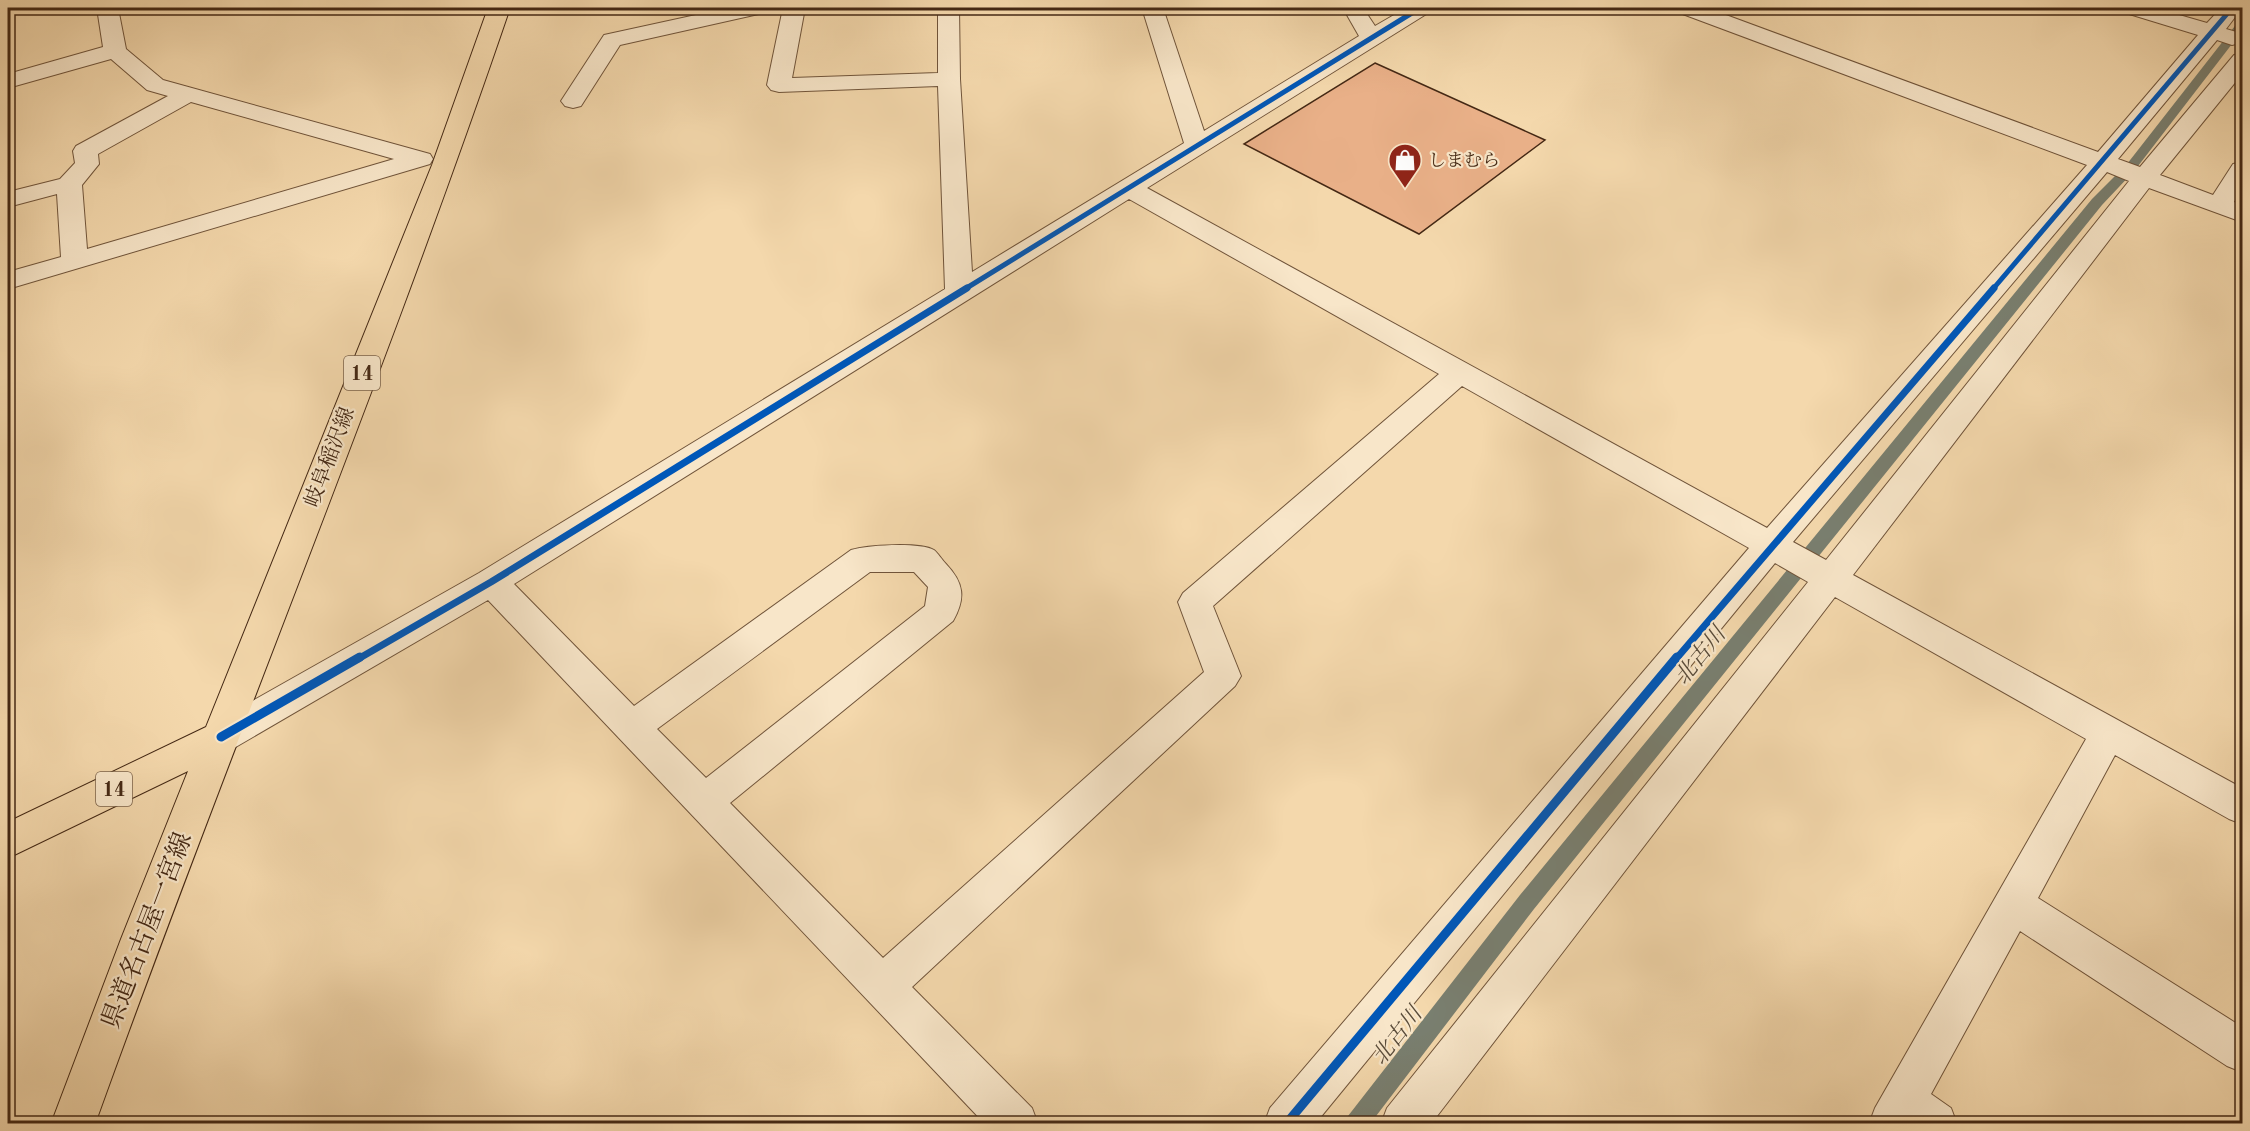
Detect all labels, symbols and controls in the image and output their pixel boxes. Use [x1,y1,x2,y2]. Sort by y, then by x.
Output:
shop icon: しまむら [1387,142,1423,189]
place label: しまむら [1428,151,1500,170]
road number: 14 [344,356,380,390]
street label: 岐阜稲沢線 [300,404,359,510]
water label: 北古川 [1670,621,1731,689]
road number: 14 [96,772,132,806]
street label: 県道名古屋一宮線 [97,828,197,1032]
water label: 北古川 [1367,1001,1428,1069]

